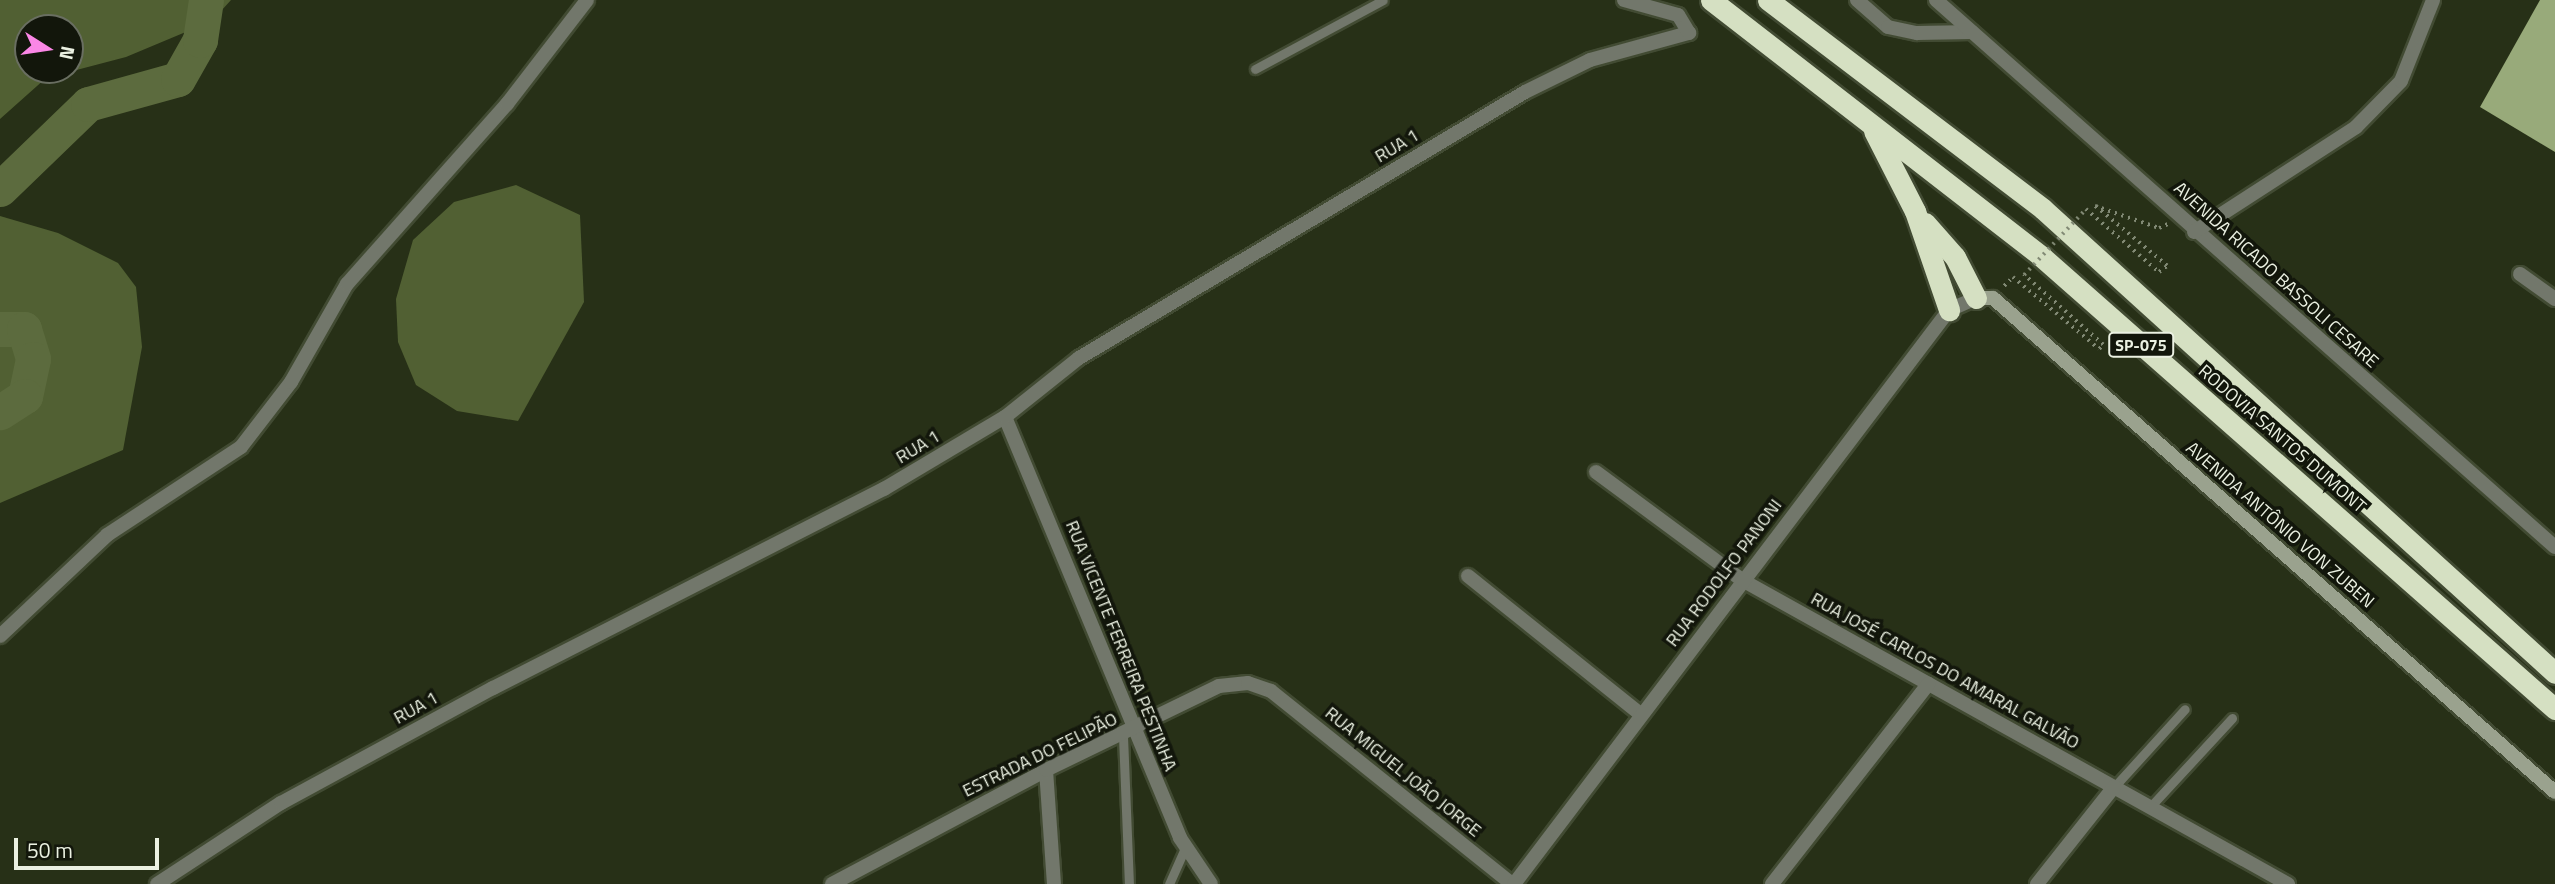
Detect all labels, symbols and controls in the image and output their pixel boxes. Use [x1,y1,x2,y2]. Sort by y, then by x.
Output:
north arrow [14,14,84,84]
text: N [53,44,84,63]
street label: RUA 1 [1371,125,1423,167]
street label: AVENIDA RICADO BASSOLI CESARE [2169,177,2383,373]
road number: SP-075 [2108,332,2174,358]
street label: RODOVIA SANTOS DUMONT [2194,360,2370,518]
street label: RUA 1 [892,426,944,468]
street label: AVENIDA ANTÔNIO VON ZUBEN [2181,437,2379,613]
street label: RUA RODOLFO PANONI [1662,495,1786,651]
street label: RUA VICENTE FERREIRA PESTINHA [1061,518,1181,774]
street label: RUA JOSÉ CARLOS DO AMARAL GALVÃO [1807,588,2083,754]
street label: RUA 1 [390,687,442,729]
street label: RUA MIGUEL JOÃO JORGE [1321,702,1485,842]
street label: ESTRADA DO FELIPÃO [959,708,1121,802]
scale bar [18,824,163,868]
text: 50 m [27,834,73,866]

